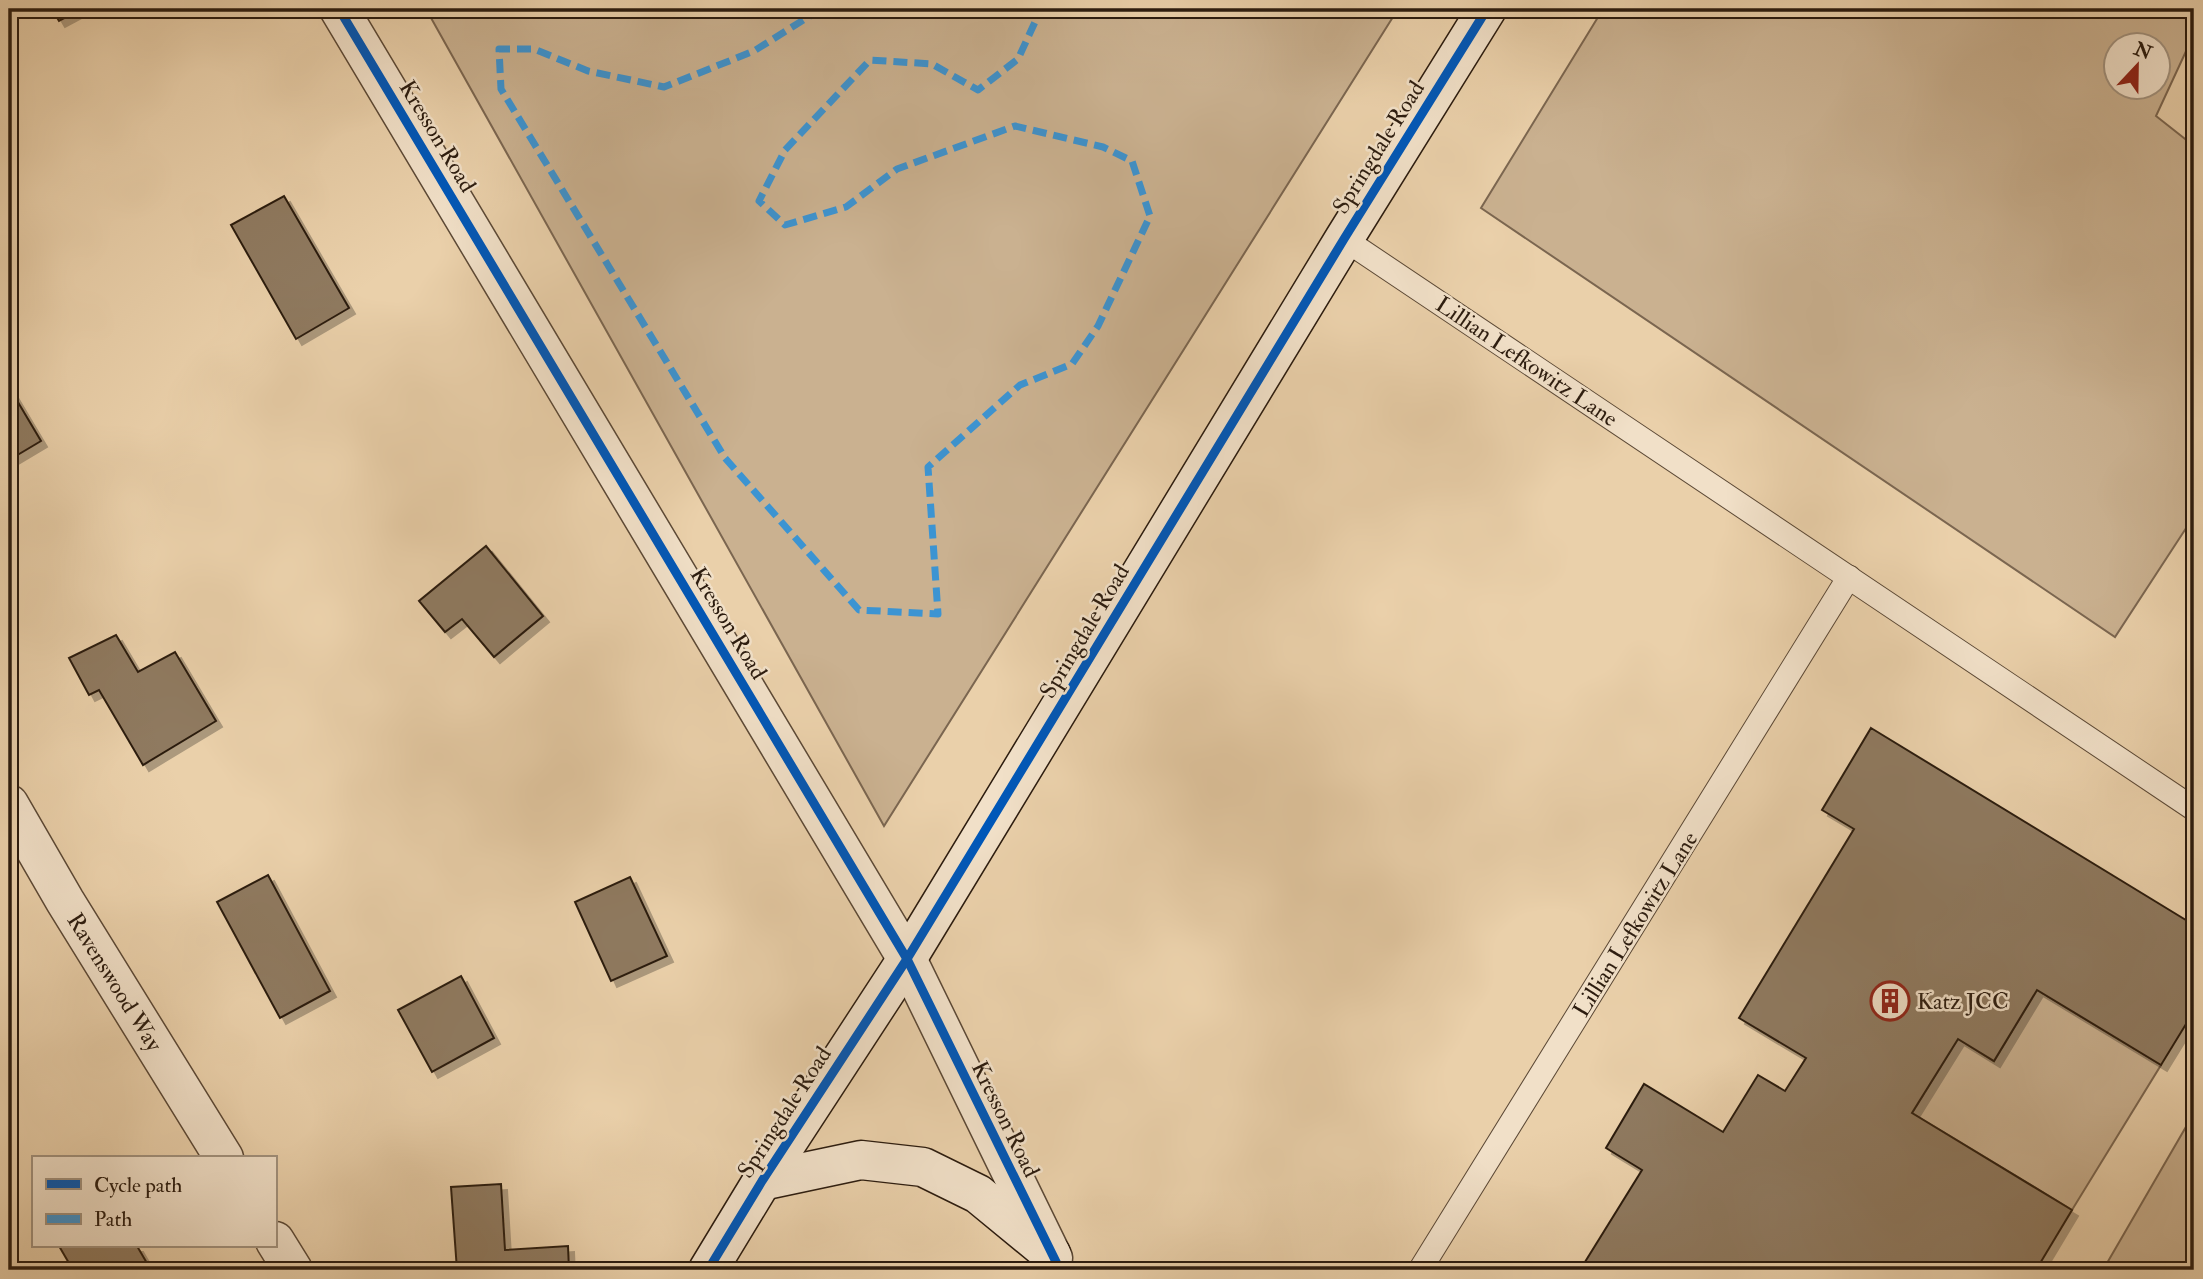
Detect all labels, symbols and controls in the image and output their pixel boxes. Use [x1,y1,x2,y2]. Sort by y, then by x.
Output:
north arrow [2102,32,2172,102]
text: N [2130,36,2156,66]
street label: Kresson Road [393,75,482,198]
street label: Springdale Road [1326,75,1432,220]
street label: Lillian Lefkowitz Lane [1430,290,1624,433]
street label: Springdale Road [1033,559,1137,704]
street label: Kresson Road [684,562,773,685]
street label: Lillian Lefkowitz Lane [1567,826,1704,1022]
street label: Ravenswood Way [60,908,169,1058]
building icon: Katz JCC [1869,980,1911,1022]
place label: Katz JCC [1917,987,2009,1016]
street label: Springdale Road [731,1041,839,1184]
street label: Kresson Road [965,1056,1046,1182]
legend [32,1156,276,1248]
text: Cycle path [94,1172,182,1199]
text: Path [94,1206,132,1233]

